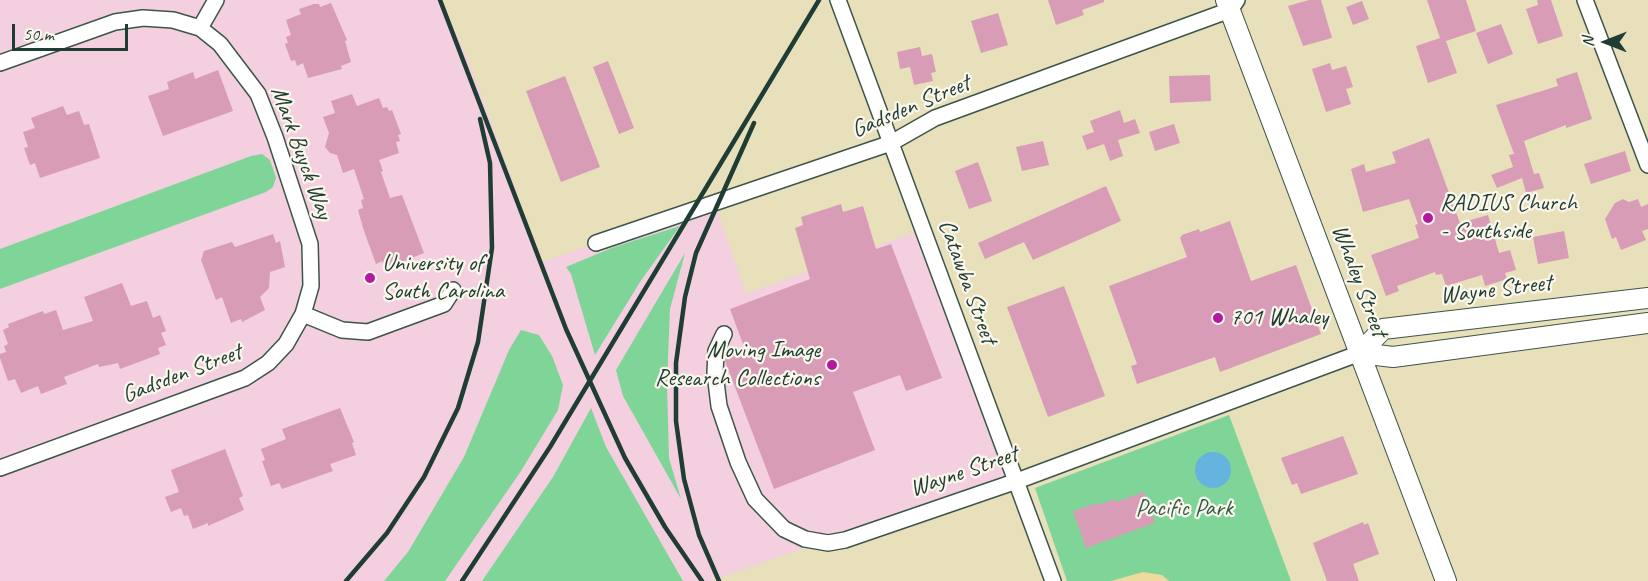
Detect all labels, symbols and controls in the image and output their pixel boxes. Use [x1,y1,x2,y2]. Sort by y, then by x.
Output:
scale bar [15,12,130,50]
north arrow [1576,12,1636,72]
text: 50 m [23,23,54,45]
text: N [1578,37,1598,47]
street label: Gadsden Street [847,69,975,145]
street label: Mark Buyck Way [264,83,338,223]
place label: RADIUS Church - Southside [1440,190,1577,246]
marker: RADIUS Church - Southside [1421,211,1435,225]
street label: Catawba Street [931,216,1003,348]
street label: Whaley Street [1324,221,1394,341]
place label: University of South Carolina [382,250,504,306]
street label: Wayne Street [1439,269,1553,311]
marker: University of South Carolina [363,271,377,285]
place label: 701 Whaley [1230,304,1328,332]
marker: 701 Whaley [1211,311,1225,325]
place label: Moving Image Research Collections [655,337,820,393]
street label: Gadsden Street [118,338,246,410]
marker: Moving Image Research Collections [825,358,839,372]
street label: Wayne Street [906,440,1022,504]
park label: Pacific Park [1136,495,1232,523]

